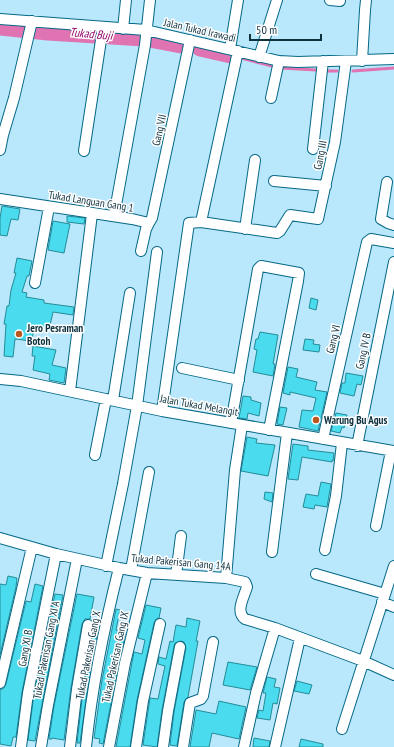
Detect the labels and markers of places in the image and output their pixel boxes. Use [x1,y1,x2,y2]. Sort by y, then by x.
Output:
place label: Jero Pesraman Botoh [26,321,83,348]
marker: Jero Pesraman Botoh [14,329,24,339]
place label: Warung Bu Agus [323,413,387,427]
marker: Warung Bu Agus [311,415,321,425]

